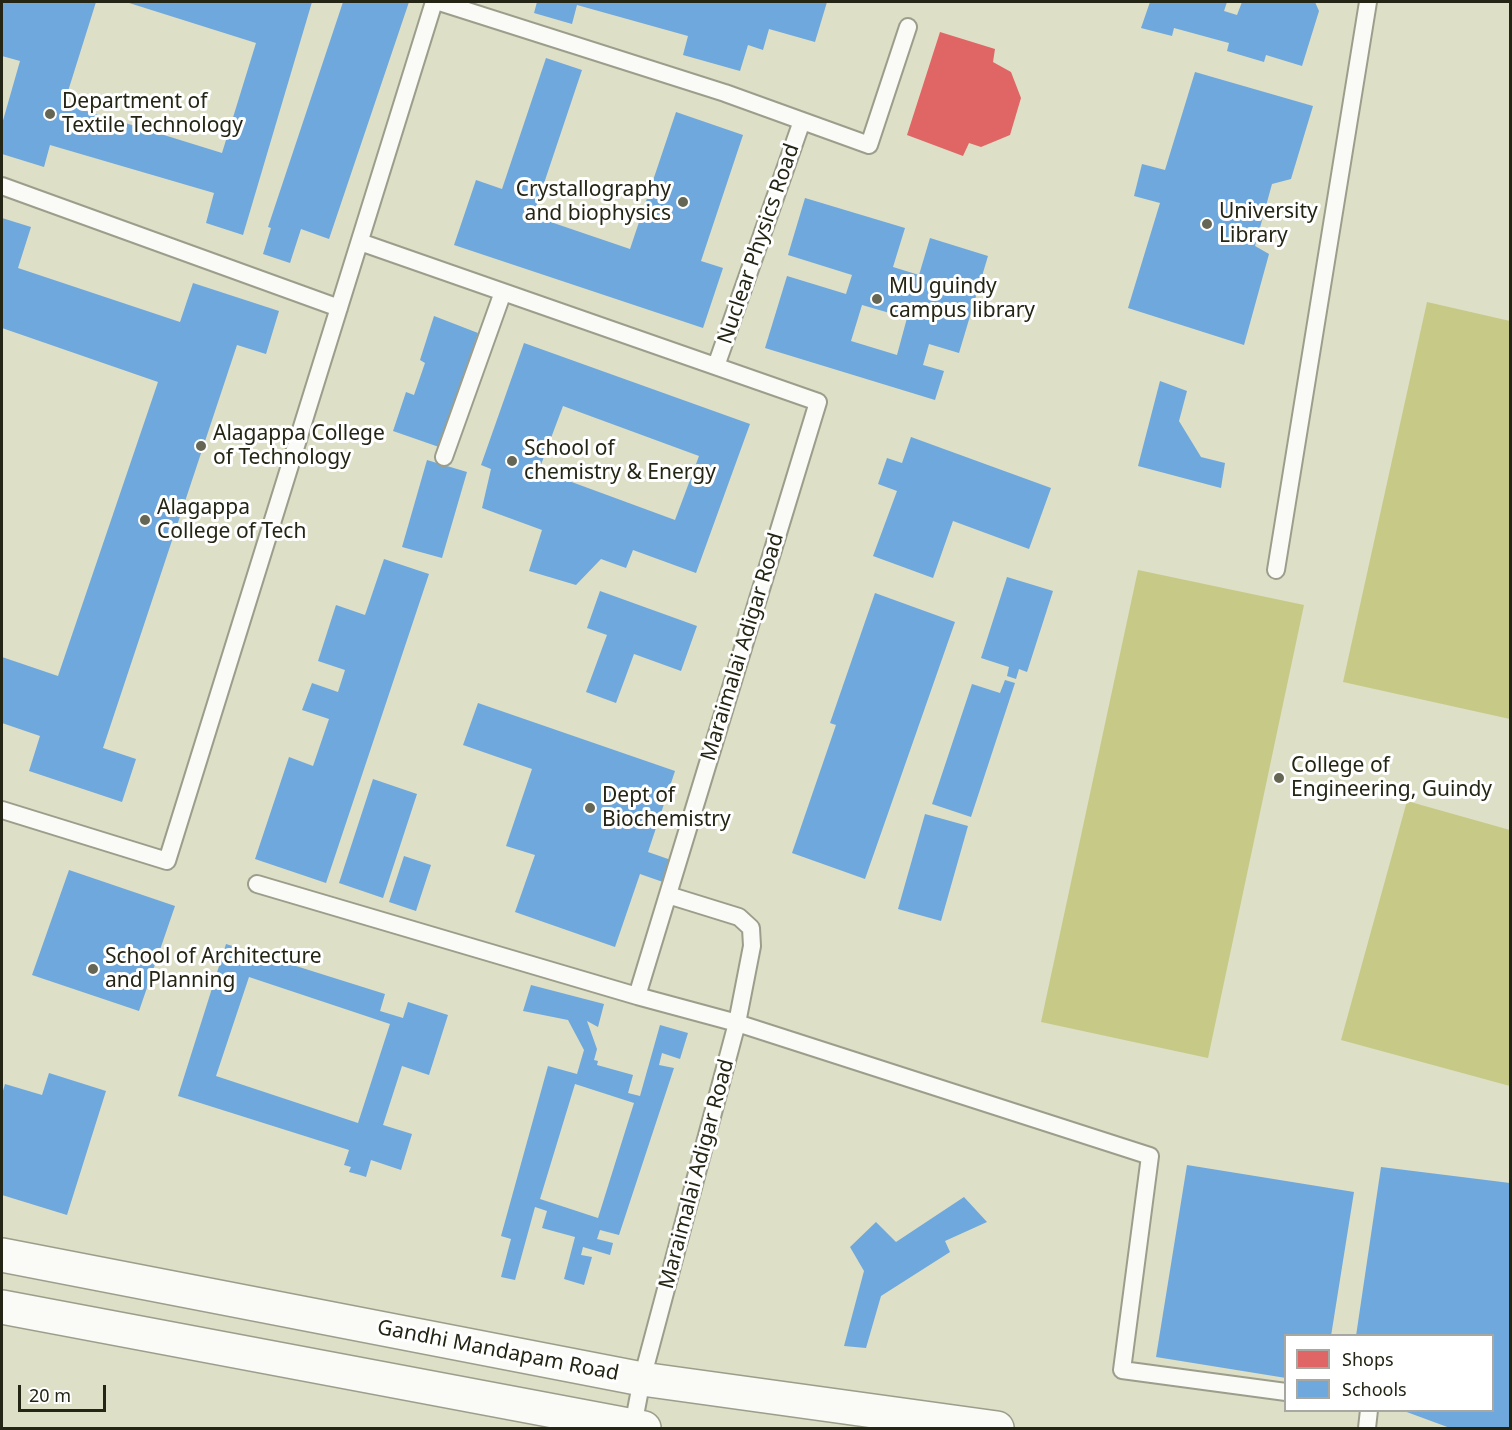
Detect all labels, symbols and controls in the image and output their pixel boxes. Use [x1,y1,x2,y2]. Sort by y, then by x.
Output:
place label: Department of Textile Technology [62,89,243,139]
marker: Department of Textile Technology [43,107,57,121]
street label: Nuclear Physics Road [713,141,805,347]
place label: Crystallography and biophysics [516,177,671,227]
marker: Crystallography and biophysics [676,195,690,209]
place label: University Library [1219,199,1318,249]
marker: University Library [1200,217,1214,231]
place label: MU guindy campus library [889,274,1035,324]
marker: MU guindy campus library [870,292,884,306]
place label: Alagappa College of Technology [213,421,385,471]
place label: School of chemistry & Energy [524,436,716,486]
marker: Alagappa College of Technology [194,439,208,453]
marker: School of chemistry & Energy [505,454,519,468]
place label: Alagappa College of Tech [157,495,306,545]
marker: Alagappa College of Tech [138,513,152,527]
street label: Maraimalai Adigar Road [696,530,790,764]
place label: College of Engineering, Guindy [1291,753,1492,803]
marker: College of Engineering, Guindy [1272,771,1286,785]
place label: Dept of Biochemistry [602,783,731,833]
marker: Dept of Biochemistry [583,801,597,815]
place label: School of Architecture and Planning [105,944,322,994]
marker: School of Architecture and Planning [86,962,100,976]
street label: Maraimalai Adigar Road [654,1056,740,1292]
street label: Gandhi Mandapam Road [375,1315,621,1387]
legend [1284,1334,1494,1412]
text: Shops [1342,1347,1394,1371]
scale bar [21,1373,110,1411]
text: Schools [1342,1377,1407,1401]
text: 20 m [29,1383,71,1407]

